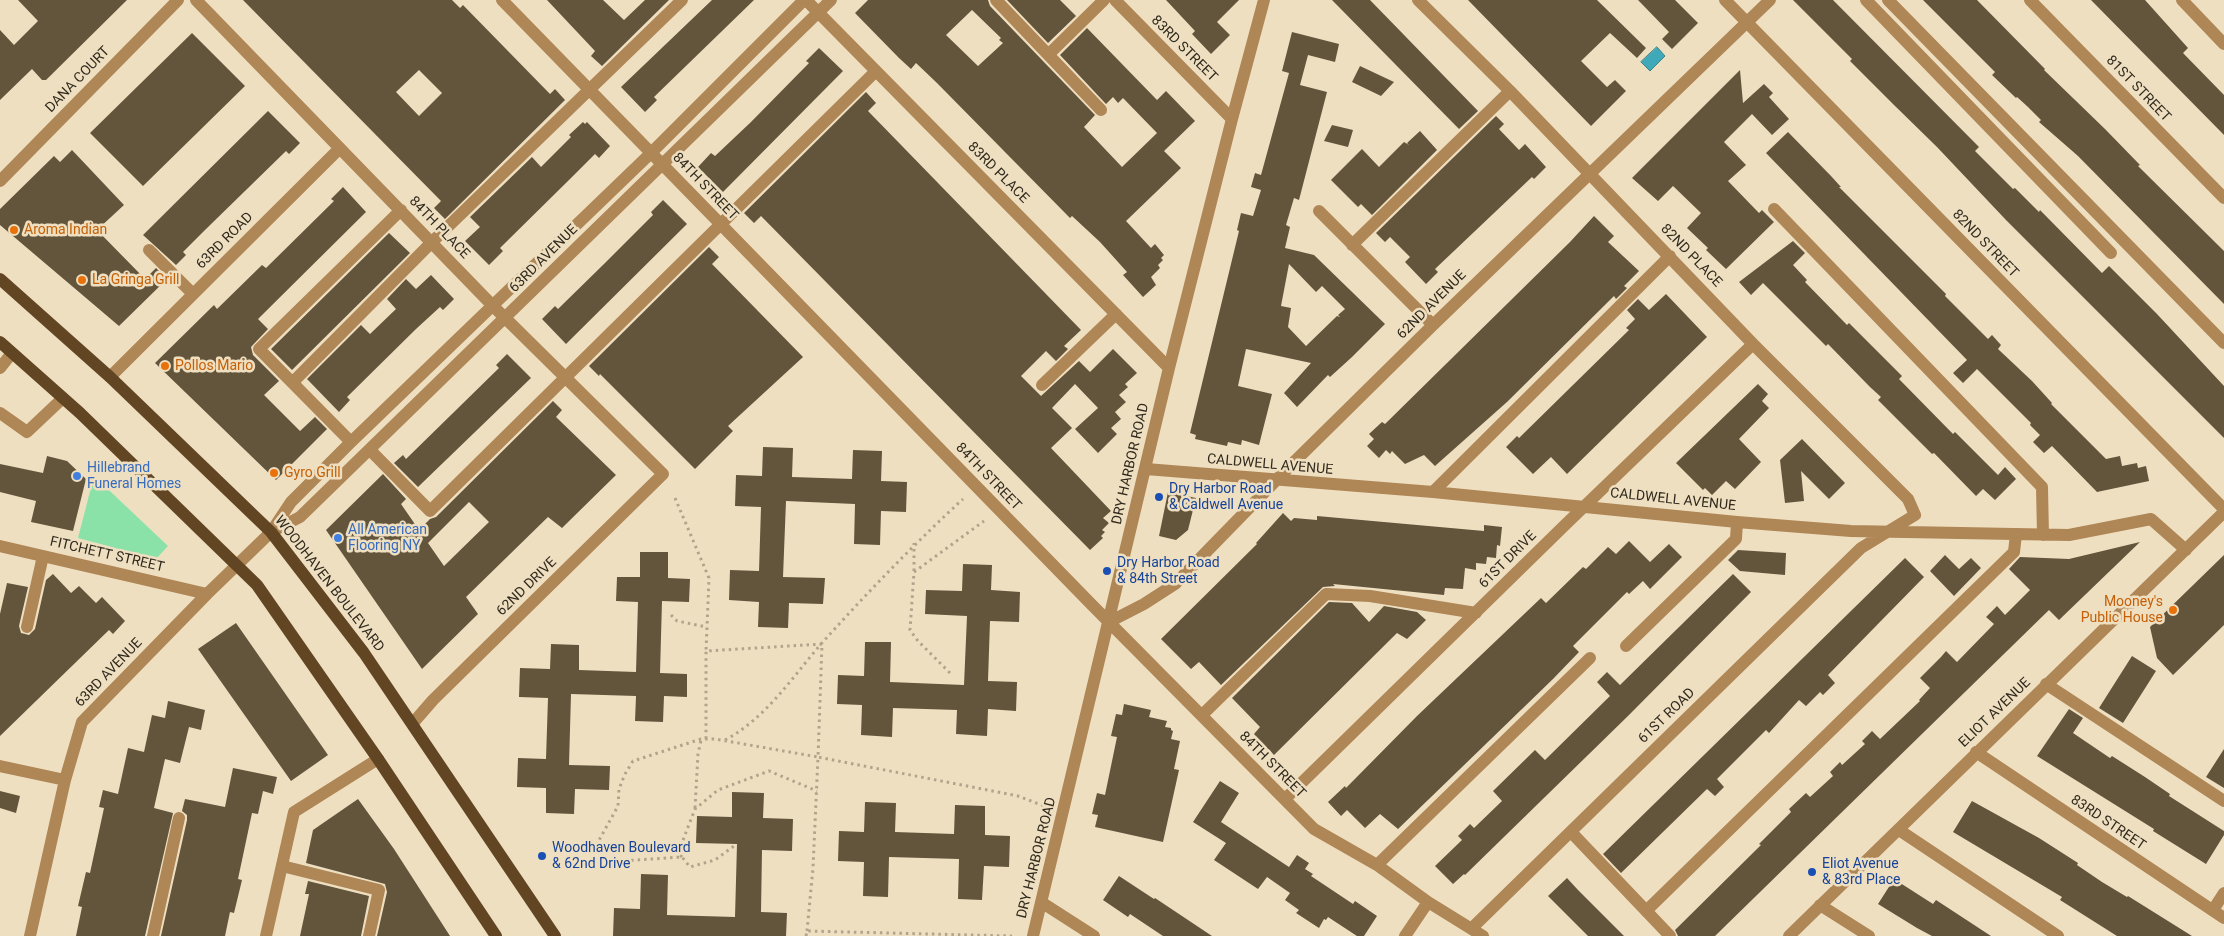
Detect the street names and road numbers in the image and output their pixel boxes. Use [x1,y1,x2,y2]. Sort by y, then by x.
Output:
street label: 83RD STREET [1147,12,1221,86]
street label: DANA COURT [42,44,114,116]
street label: 81ST STREET [2102,52,2174,126]
street label: 83RD PLACE [964,139,1032,207]
street label: 84TH STREET [669,150,741,224]
street label: 84TH PLACE [405,193,473,263]
street label: 82ND STREET [1948,206,2022,282]
street label: 63RD ROAD [193,209,257,273]
street label: 63RD AVENUE [506,221,582,297]
street label: 82ND PLACE [1657,221,1725,291]
street label: 62ND AVENUE [1394,267,1470,343]
street label: DRY HARBOR ROAD [1109,402,1153,526]
street label: 84TH STREET [952,440,1024,514]
street label: CALDWELL AVENUE [1206,451,1334,479]
street label: CALDWELL AVENUE [1609,485,1737,515]
street label: WOODHAVEN BOULEVARD [271,513,387,655]
street label: 61ST DRIVE [1476,528,1540,592]
street label: FITCHETT STREET [48,534,166,576]
street label: 62ND DRIVE [494,554,560,620]
street label: 63RD AVENUE [72,635,146,711]
street label: ELIOT AVENUE [1956,675,2034,751]
street label: 61ST ROAD [1635,685,1699,747]
street label: 84TH STREET [1235,728,1309,802]
street label: 83RD STREET [2067,792,2149,854]
street label: DRY HARBOR ROAD [1014,796,1060,920]

